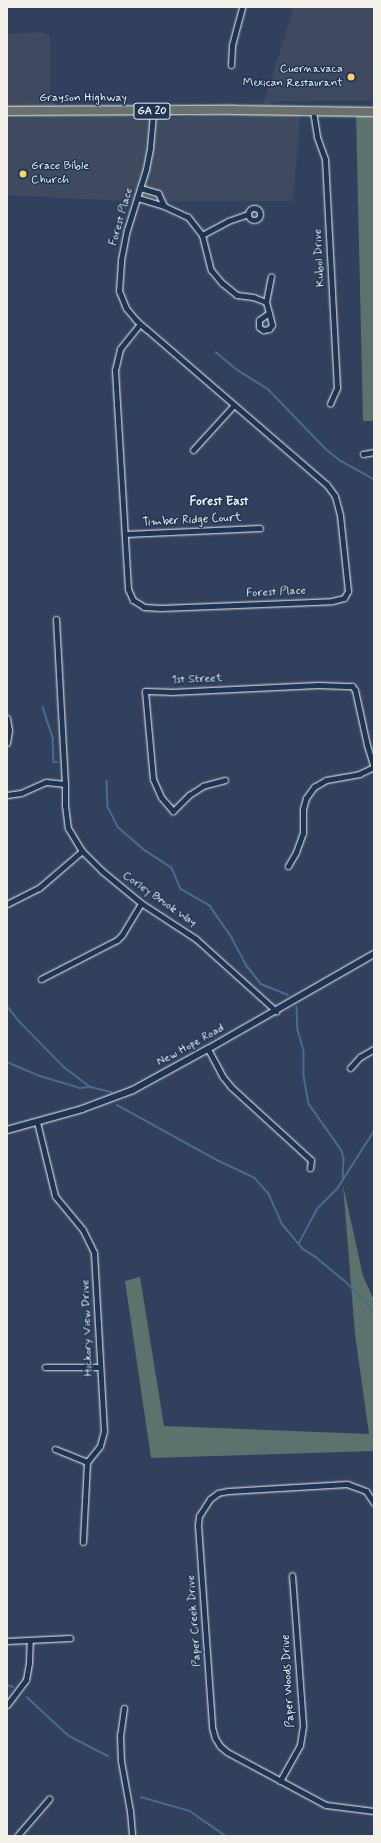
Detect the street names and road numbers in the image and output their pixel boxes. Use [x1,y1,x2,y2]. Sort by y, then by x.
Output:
street label: Grayson Highway [40,92,126,106]
road number: GA 20 [133,102,171,120]
street label: Forest Place [107,186,137,248]
street label: Kubol Drive [311,229,329,287]
street label: Timber Ridge Court [142,511,242,531]
street label: Forest Place [246,584,306,602]
street label: 1st Street [171,672,223,688]
street label: Corley Brook Way [118,868,200,932]
street label: New Hope Road [154,1021,228,1071]
street label: Hickory View Drive [79,1281,97,1375]
street label: Paper Creek Drive [185,1575,205,1667]
street label: Paper Woods Drive [279,1634,299,1728]

